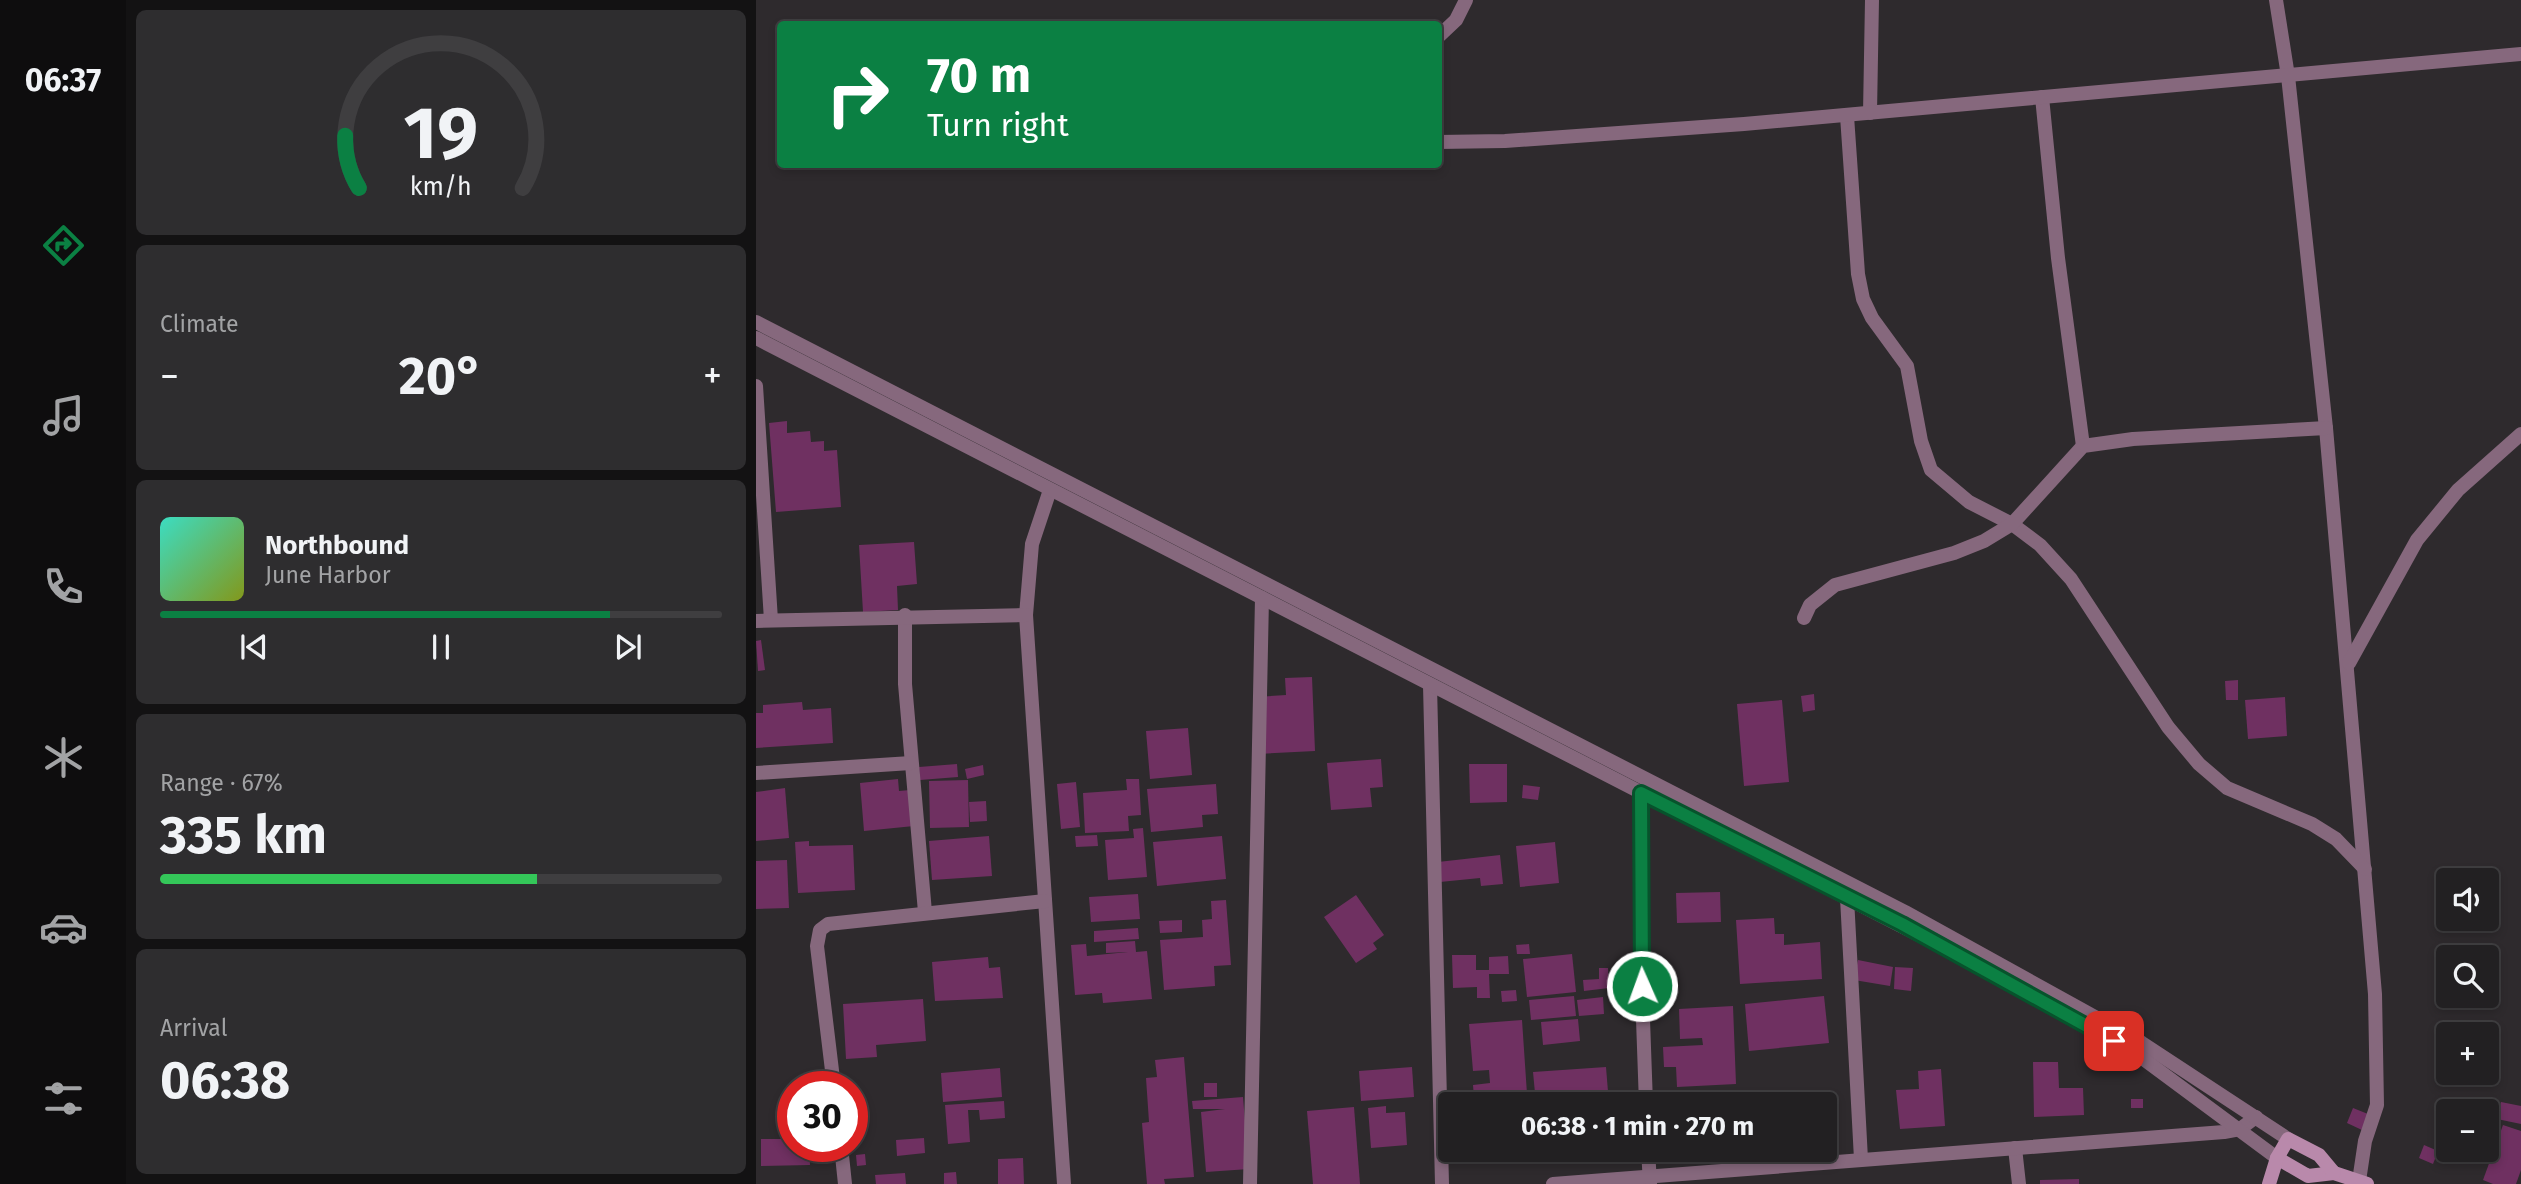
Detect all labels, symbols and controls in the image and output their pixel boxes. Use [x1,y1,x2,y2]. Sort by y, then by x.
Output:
text: 70 m [927,46,1031,105]
icon: right [812,49,903,140]
text: 06:37 [25,61,101,99]
text: 19 [404,91,478,178]
text: Turn right [927,106,1069,144]
text: km/h [410,172,472,202]
icon: directions [39,221,88,270]
text: Climate [160,310,239,338]
text: 20° [399,345,483,408]
text: − [160,353,179,399]
text: + [703,353,722,399]
icon: music [39,391,88,440]
text: Northbound [265,530,409,561]
text: June Harbor [265,561,391,589]
icon: phone [39,562,88,611]
icon: previous [235,628,273,666]
icon: pause [422,628,460,666]
icon: next [609,628,647,666]
icon: climate [39,733,88,782]
text: Range · 67% [160,769,283,797]
text: 335 km [160,804,327,867]
map controls [2436,868,2499,1162]
button: sound [2436,868,2499,931]
icon: car [39,903,88,952]
button: search [2436,945,2499,1008]
position arrow [1605,949,1679,1023]
pin [2084,1011,2144,1071]
text: Arrival [160,1014,227,1042]
icon: arrive [2095,1022,2133,1060]
button: + [2436,1022,2499,1085]
text: 06:38 [160,1049,290,1112]
speed limit sign: 30 [777,1071,868,1162]
icon: filters [39,1074,88,1123]
button: − [2436,1099,2499,1162]
text: 06:38 · 1 min · 270 m [1521,1111,1754,1142]

